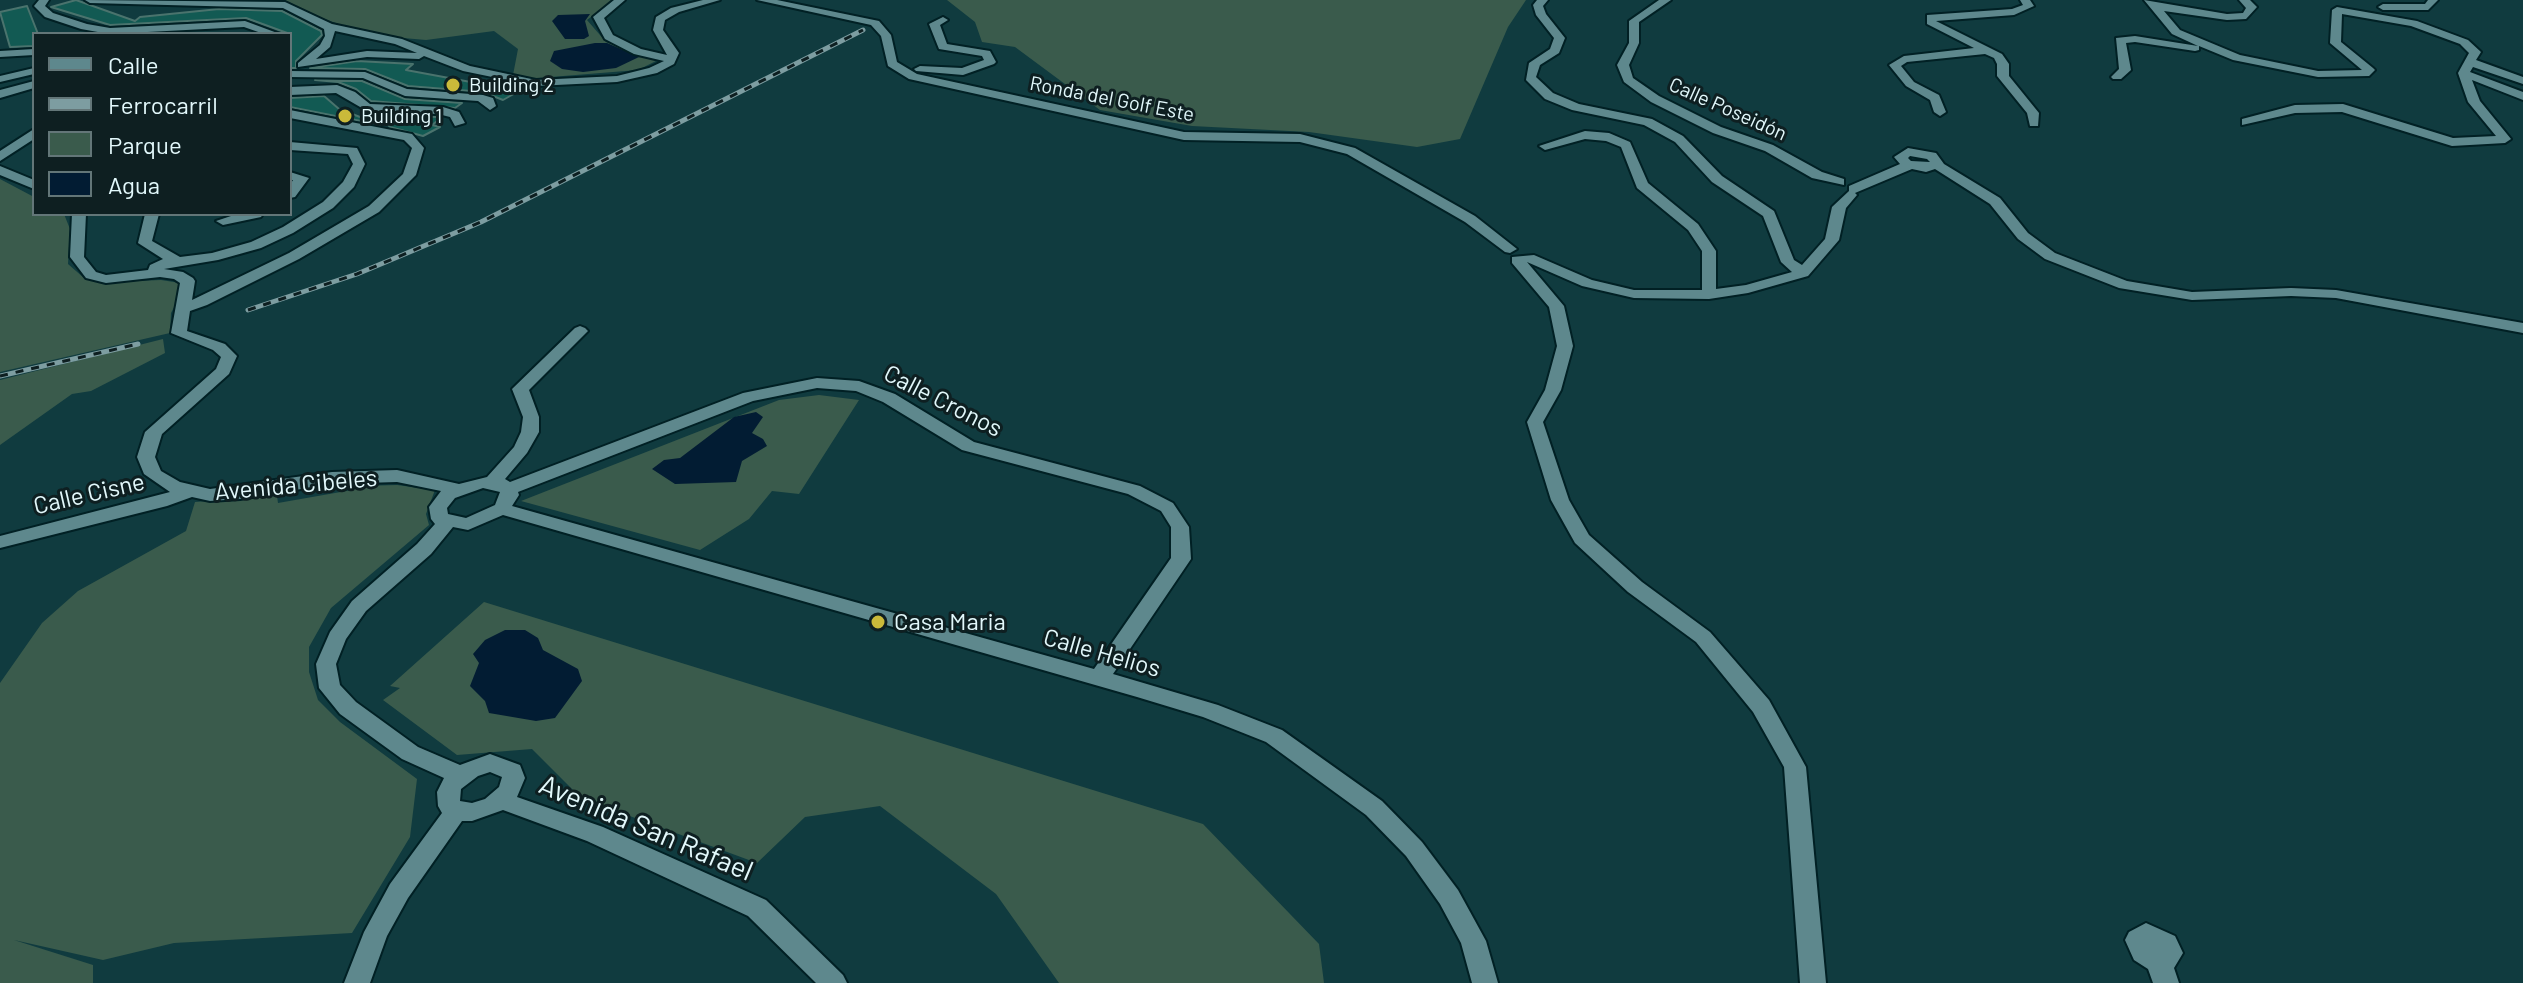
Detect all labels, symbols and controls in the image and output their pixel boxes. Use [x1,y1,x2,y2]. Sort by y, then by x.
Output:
legend [32,32,292,216]
text: Calle [108,50,159,79]
street label: Ronda del Golf Este [1028,71,1196,127]
street label: Calle Poseidón [1665,72,1791,146]
place label: Building 2 [469,73,554,97]
marker: Building 2 [444,76,462,94]
text: Ferrocarril [108,90,218,119]
place label: Building 1 [361,104,442,128]
marker: Building 1 [336,107,354,125]
text: Parque [108,130,182,159]
text: Agua [108,170,160,199]
street label: Calle Cronos [879,359,1007,443]
street label: Avenida Cibeles [214,464,378,506]
street label: Calle Cisne [31,467,147,521]
place label: Casa Maria [894,608,1006,636]
marker: Casa Maria [869,613,887,631]
street label: Calle Helios [1040,623,1164,683]
street label: Avenida San Rafael [534,768,758,888]

